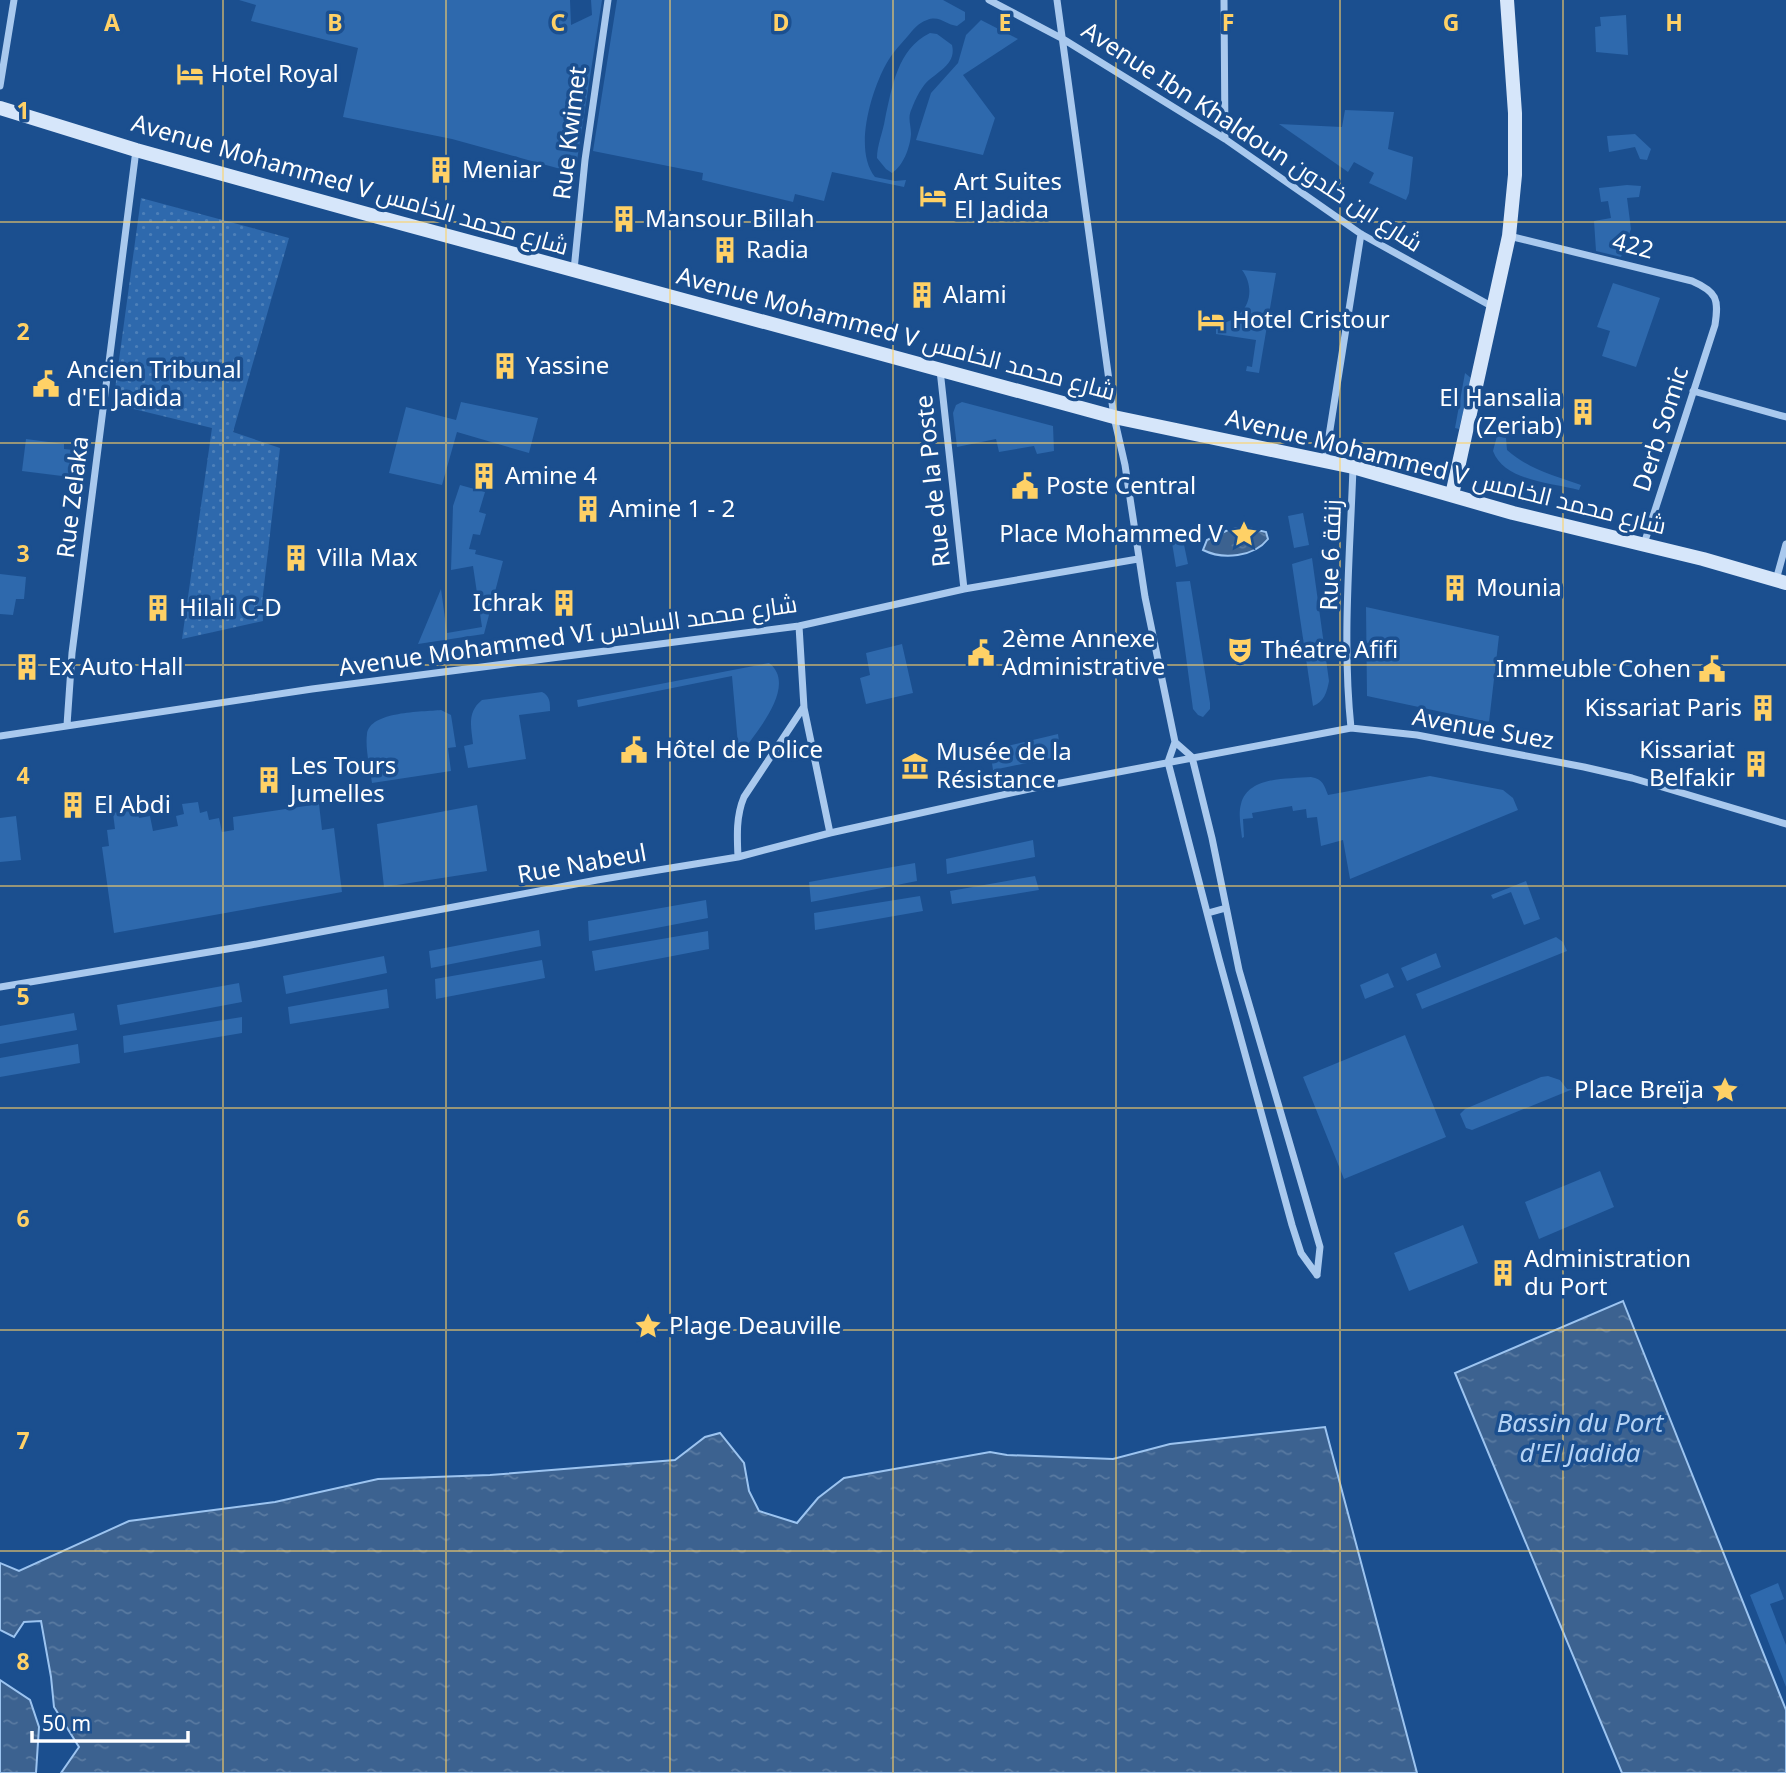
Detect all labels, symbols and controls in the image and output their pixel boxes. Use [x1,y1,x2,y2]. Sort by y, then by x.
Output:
text: A [104,6,120,38]
text: B [327,6,343,38]
text: C [551,6,566,38]
text: D [773,6,789,38]
text: E [999,6,1011,38]
text: F [1222,6,1234,38]
text: G [1443,6,1459,38]
text: H [1665,6,1683,38]
street label: Avenue Ibn Khaldoun شارع ابن خلدون [1075,13,1430,259]
place label: Hotel Royal [211,56,339,89]
hotel icon: Hotel Royal [175,59,205,89]
street label: Rue Kwimet [544,64,593,201]
text: 1 [16,94,30,126]
street label: Avenue Mohammed V شارع محمد الخامس [128,105,573,263]
place label: Meniar [462,152,542,185]
building icon: Meniar [426,155,456,185]
place label: Art Suites El Jadida [954,164,1062,225]
hotel icon: Art Suites El Jadida [918,181,948,211]
place label: Mansour Billah [645,201,815,234]
building icon: Mansour Billah [609,204,639,234]
street label: 422 [1609,224,1657,266]
place label: Radia [746,232,809,265]
building icon: Radia [710,235,740,265]
street label: Avenue Mohammed V شارع محمد الخامس [673,258,1119,408]
place label: Alami [943,277,1007,310]
building icon: Alami [907,280,937,310]
place label: Hotel Cristour [1232,302,1390,335]
hotel icon: Hotel Cristour [1196,305,1226,335]
text: 2 [16,315,30,347]
place label: Yassine [526,348,609,381]
building icon: Yassine [490,351,520,381]
place label: Ancien Tribunal d'El Jadida [67,352,242,413]
street label: Derb Somic [1624,362,1695,495]
public building icon: Ancien Tribunal d'El Jadida [31,369,61,399]
place label: El Hansalia (Zeriab) [1439,380,1562,441]
street label: Rue de la Poste [906,394,957,569]
building icon: El Hansalia (Zeriab) [1568,397,1598,427]
street label: Avenue Mohammed V شارع محمد الخامس [1222,400,1670,542]
street label: Rue Zelaka [48,434,95,560]
place label: Amine 4 [505,458,598,491]
building icon: Amine 4 [469,461,499,491]
place label: Poste Central [1046,468,1196,501]
public building icon: Poste Central [1010,471,1040,501]
place label: Amine 1 - 2 [609,491,735,524]
building icon: Amine 1 - 2 [573,494,603,524]
street label: Rue 6 زنقة [1311,499,1348,611]
place label: Place Mohammed V [999,516,1224,549]
place icon: Place Mohammed V [1229,519,1259,549]
text: 3 [16,537,30,569]
place label: Villa Max [317,540,418,573]
building icon: Villa Max [281,543,311,573]
place label: Mounia [1476,570,1562,603]
building icon: Mounia [1440,573,1470,603]
place label: Ichrak [473,585,543,618]
street label: Avenue Mohammed VI شارع محمد السادس [336,586,799,684]
building icon: Ichrak [549,588,579,618]
place label: Hilali C-D [179,590,282,623]
building icon: Hilali C-D [143,593,173,623]
place label: 2ème Annexe Administrative [1002,621,1165,682]
place label: Théatre Afifi [1261,632,1398,665]
theatre icon: Théatre Afifi [1225,635,1255,665]
public building icon: 2ème Annexe Administrative [966,638,996,668]
place label: Ex Auto Hall [48,649,184,682]
place label: Immeuble Cohen [1496,651,1691,684]
building icon: Ex Auto Hall [12,652,42,682]
public building icon: Immeuble Cohen [1697,654,1727,684]
place label: Kissariat Paris [1584,690,1742,723]
building icon: Kissariat Paris [1748,693,1778,723]
street label: Avenue Suez [1410,699,1557,756]
place label: Hôtel de Police [655,732,823,765]
place label: Kissariat Belfakir [1639,732,1735,793]
place label: Musée de la Résistance [936,734,1072,795]
public building icon: Hôtel de Police [619,735,649,765]
place label: Les Tours Jumelles [288,748,396,809]
building icon: Kissariat Belfakir [1741,749,1771,779]
museum icon: Musée de la Résistance [900,751,930,781]
text: 4 [16,759,30,791]
building icon: Les Tours Jumelles [254,765,284,795]
place label: El Abdi [94,787,171,820]
building icon: El Abdi [58,790,88,820]
street label: Rue Nabeul [515,835,649,890]
text: 5 [16,980,30,1012]
place label: Place Breïja [1574,1072,1704,1105]
place icon: Place Breïja [1710,1075,1740,1105]
text: 6 [16,1202,30,1234]
place label: Administration du Port [1524,1241,1691,1302]
building icon: Administration du Port [1488,1258,1518,1288]
place label: Plage Deauville [669,1308,841,1341]
place icon: Plage Deauville [633,1311,663,1341]
water label: Bassin du Port d'El Jadida [1497,1404,1665,1470]
text: 7 [16,1424,30,1456]
text: 8 [16,1645,30,1677]
scale bar [32,1700,187,1744]
text: 50 m [42,1709,91,1737]

